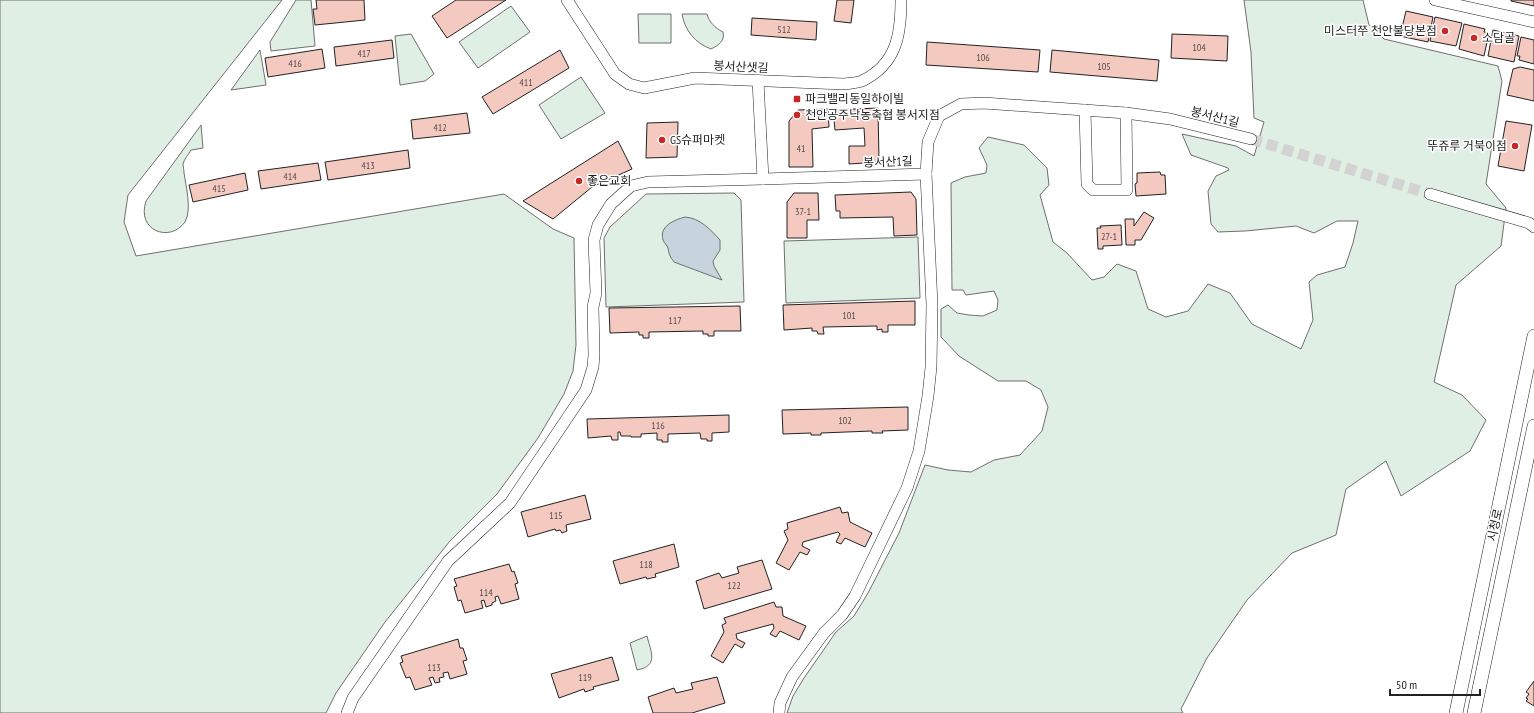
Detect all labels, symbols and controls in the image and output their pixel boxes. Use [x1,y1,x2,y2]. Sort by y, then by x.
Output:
house number: 512 [777,23,791,36]
place label: 미스터쭈 천안불당본점 [1324,23,1437,38]
marker: 미스터쭈 천안불당본점 [1440,26,1450,36]
place label: 소담골 [1482,30,1515,45]
marker: 소담골 [1469,33,1479,43]
house number: 104 [1192,41,1206,54]
house number: 417 [357,47,371,60]
house number: 106 [976,51,990,64]
house number: 416 [288,57,302,70]
street label: 봉서산샛길 [713,58,769,75]
house number: 105 [1097,60,1111,73]
house number: 411 [519,76,533,89]
place label: 파크밸리동일하이빌 [805,91,904,106]
marker: 파크밸리동일하이빌 [792,94,802,104]
street label: 봉서산1길 [1189,103,1241,130]
place label: 천안공주낙농축협 봉서지점 [805,107,940,122]
marker: 천안공주낙농축협 봉서지점 [792,110,802,120]
house number: 412 [433,121,447,134]
place label: GS슈퍼마켓 [670,132,725,147]
marker: GS슈퍼마켓 [657,135,667,145]
place label: 뚜쥬루 거북이점 [1427,138,1507,153]
marker: 뚜쥬루 거북이점 [1510,141,1520,151]
house number: 41 [797,142,806,155]
street label: 봉서산1길 [863,153,913,170]
house number: 413 [361,159,375,172]
house number: 414 [283,170,297,183]
place label: 좋은교회 [587,173,631,188]
marker: 좋은교회 [574,176,584,186]
house number: 415 [212,182,226,195]
house number: 37-1 [795,205,811,218]
house number: 27-1 [1101,230,1117,243]
house number: 101 [842,309,856,322]
house number: 117 [668,314,682,327]
house number: 102 [838,414,852,427]
house number: 116 [651,419,665,432]
street label: 시청로 [1484,507,1505,543]
house number: 115 [549,509,563,522]
house number: 118 [639,558,653,571]
house number: 122 [727,579,741,592]
house number: 114 [479,586,493,599]
house number: 113 [427,661,441,674]
house number: 119 [578,671,592,684]
scale bar [1390,671,1480,697]
text: 50 m [1396,677,1417,692]

